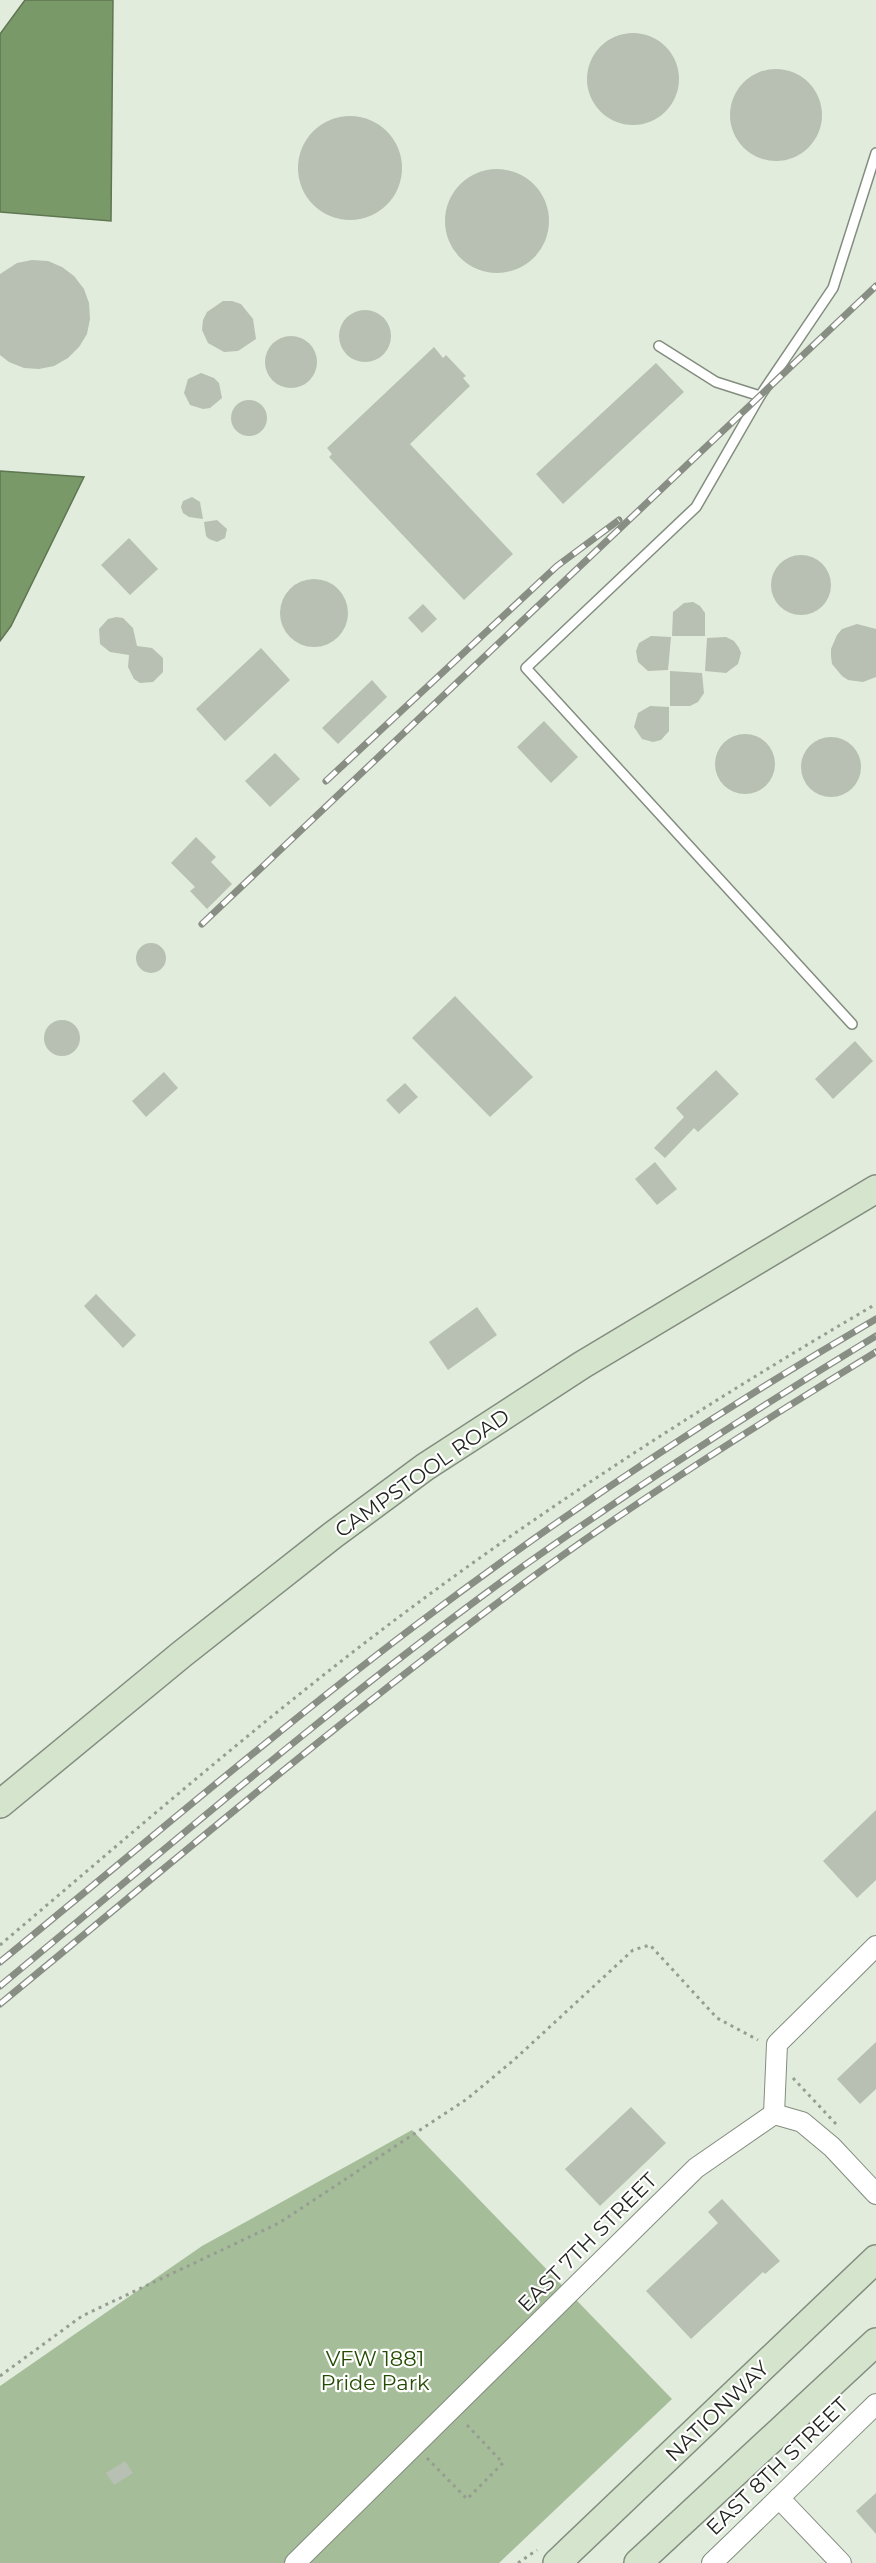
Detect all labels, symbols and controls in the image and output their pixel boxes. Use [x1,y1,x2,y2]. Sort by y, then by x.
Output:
street label: CAMPSTOOL ROAD [330,1403,514,1543]
street label: EAST 7TH STREET [512,2167,662,2317]
park label: VFW 1881 Pride Park [321,2346,430,2395]
street label: NATIONWAY [660,2355,774,2467]
street label: EAST 8TH STREET [701,2392,853,2540]

